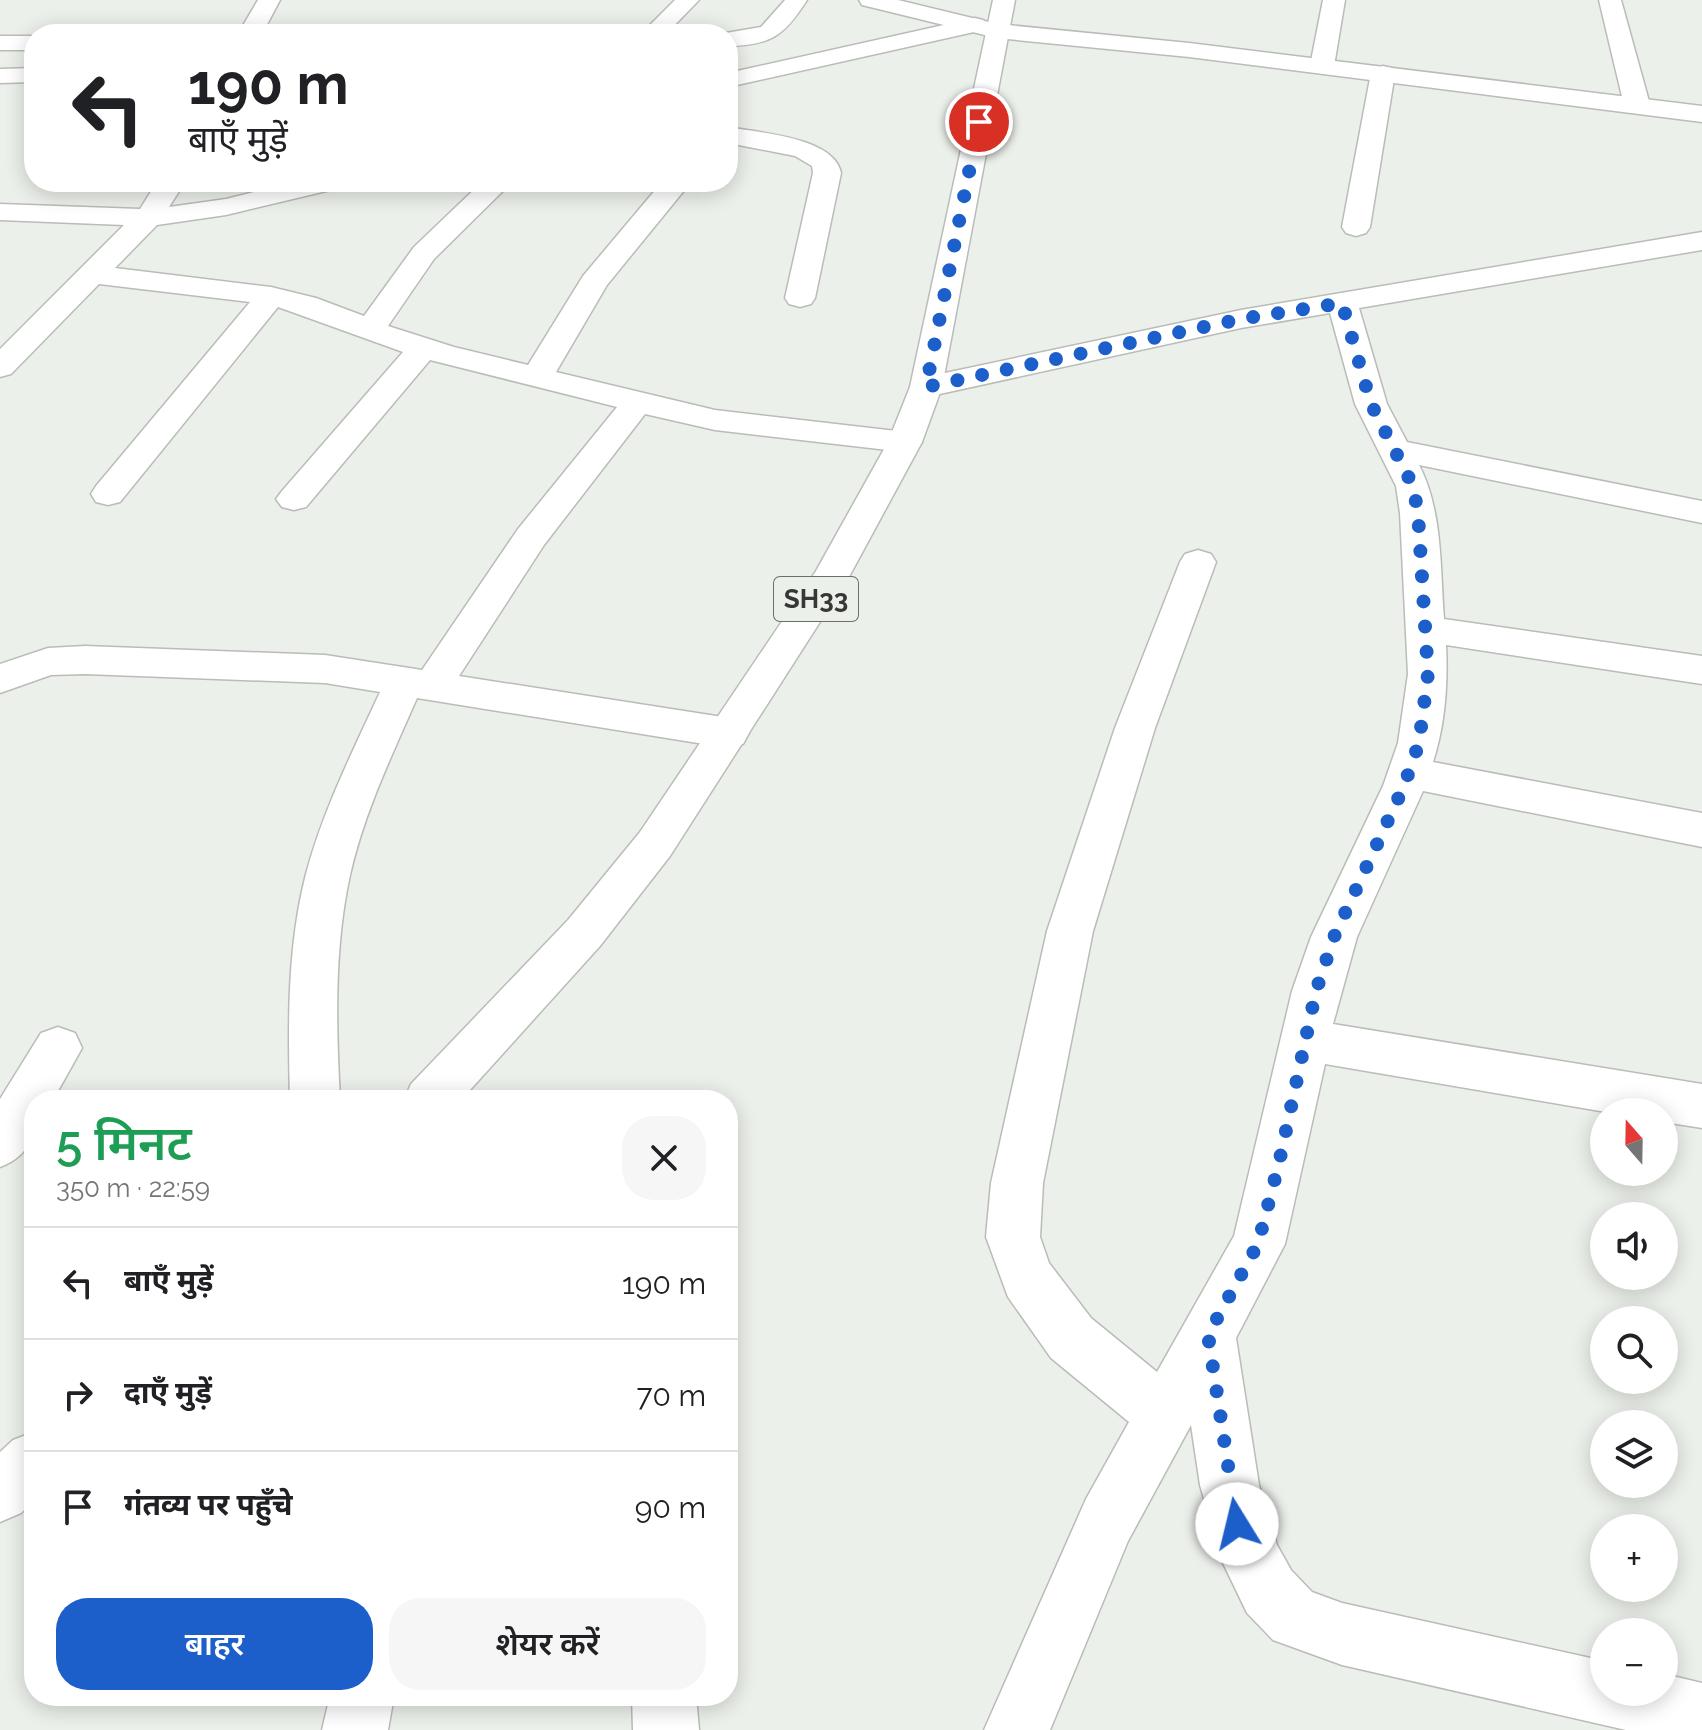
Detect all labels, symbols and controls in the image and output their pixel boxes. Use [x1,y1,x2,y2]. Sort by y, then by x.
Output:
text: 190 m [188,51,349,117]
icon: left [56,56,160,160]
pin [945,88,1013,156]
icon: arrive [957,100,1001,144]
text: बाएँ मुड़ें [188,118,288,160]
road number: SH33 [774,577,858,621]
north arrow [1590,1098,1678,1186]
map controls [1590,1098,1678,1706]
text: 5 मिनट [56,1115,192,1171]
button: close [622,1116,706,1200]
text: 350 m · 22:59 [56,1173,210,1203]
button: sound [1590,1202,1678,1290]
icon: left [56,1261,100,1305]
text: बाएँ मुड़ें [124,1263,213,1298]
text: 190 m [622,1266,706,1301]
button: search [1590,1306,1678,1394]
icon: right [56,1373,100,1417]
text: दाएँ मुड़ें [124,1375,212,1410]
text: 70 m [636,1378,706,1413]
button: layers [1590,1410,1678,1498]
position arrow [1195,1482,1279,1566]
icon: arrive [56,1485,100,1529]
text: गंतव्य पर पहुँचे [124,1487,293,1522]
text: 90 m [635,1490,706,1525]
button: + [1590,1514,1678,1602]
button: बाहर [56,1598,373,1690]
button: शेयर करें [389,1598,706,1690]
button: − [1590,1618,1678,1706]

